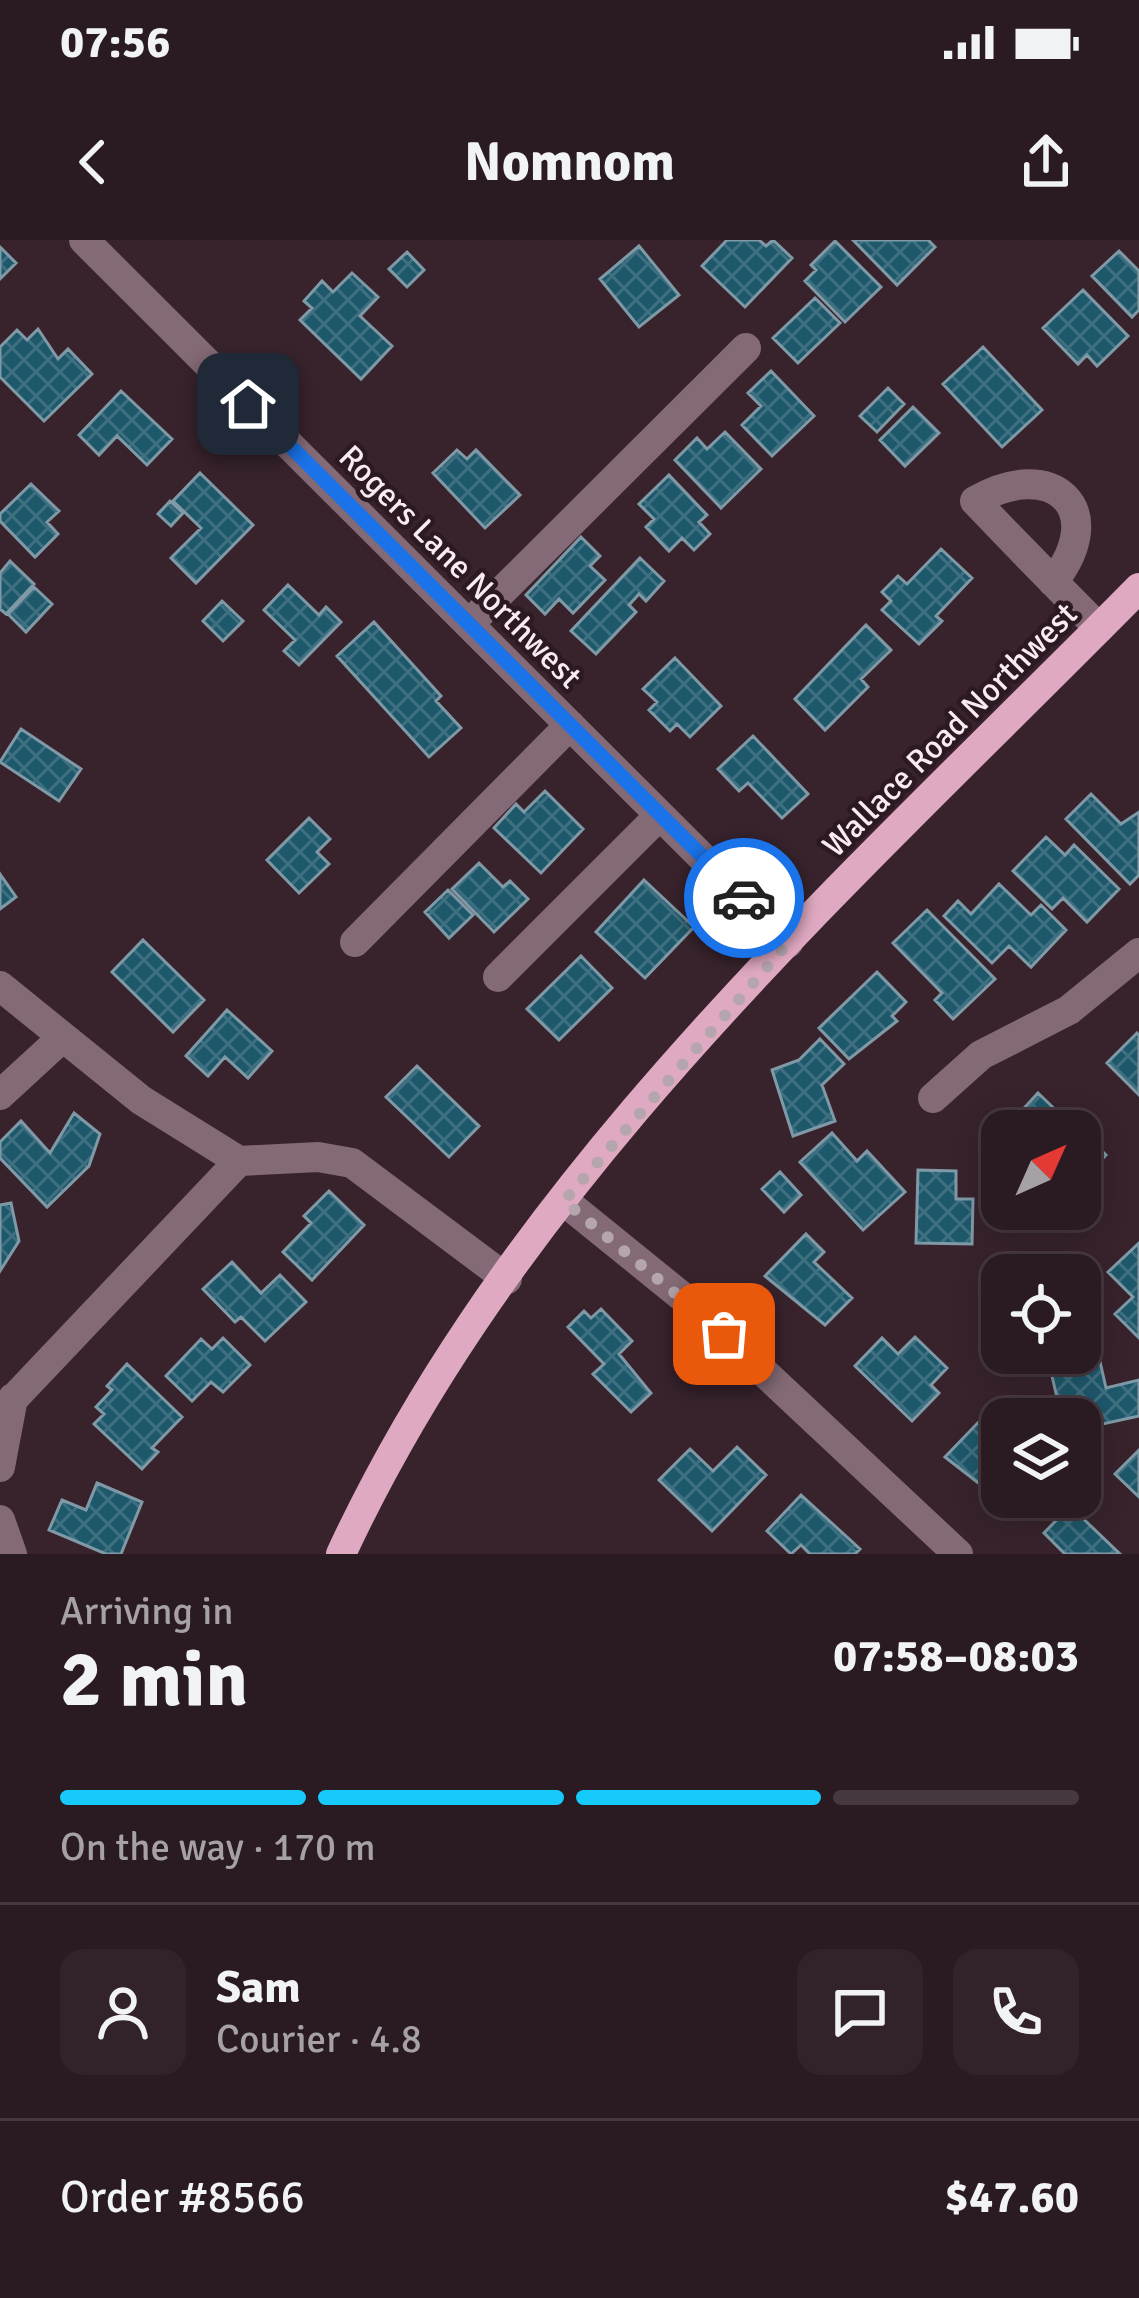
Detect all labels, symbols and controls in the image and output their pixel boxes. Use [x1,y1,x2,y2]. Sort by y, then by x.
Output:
text: 07:56 [60,15,170,70]
icon: back [60,129,126,195]
text: Nomnom [464,129,675,196]
icon: share [1013,129,1079,195]
pin [197,353,299,455]
icon: home [215,371,281,437]
street label: Rogers Lane Northwest [330,437,590,697]
street label: Wallace Road Northwest [814,594,1086,866]
courier [684,838,804,958]
icon: car [711,865,777,931]
north arrow [981,1110,1101,1230]
map controls [981,1110,1101,1518]
button: locate [981,1254,1101,1374]
pin [673,1283,775,1385]
icon: bag [691,1301,757,1367]
button: layers [981,1398,1101,1518]
text: Arriving in [60,1587,234,1635]
text: 07:58–08:03 [833,1629,1079,1684]
text: 2 min [60,1632,248,1728]
text: On the way · 170 m [60,1823,376,1871]
button: person [60,1949,186,2075]
button: chat [797,1949,923,2075]
button: phone [953,1949,1079,2075]
text: Sam [216,1960,301,2015]
text: Courier · 4.8 [216,2015,422,2063]
text: Order #8566 [60,2170,305,2225]
text: $47.60 [945,2170,1079,2225]

